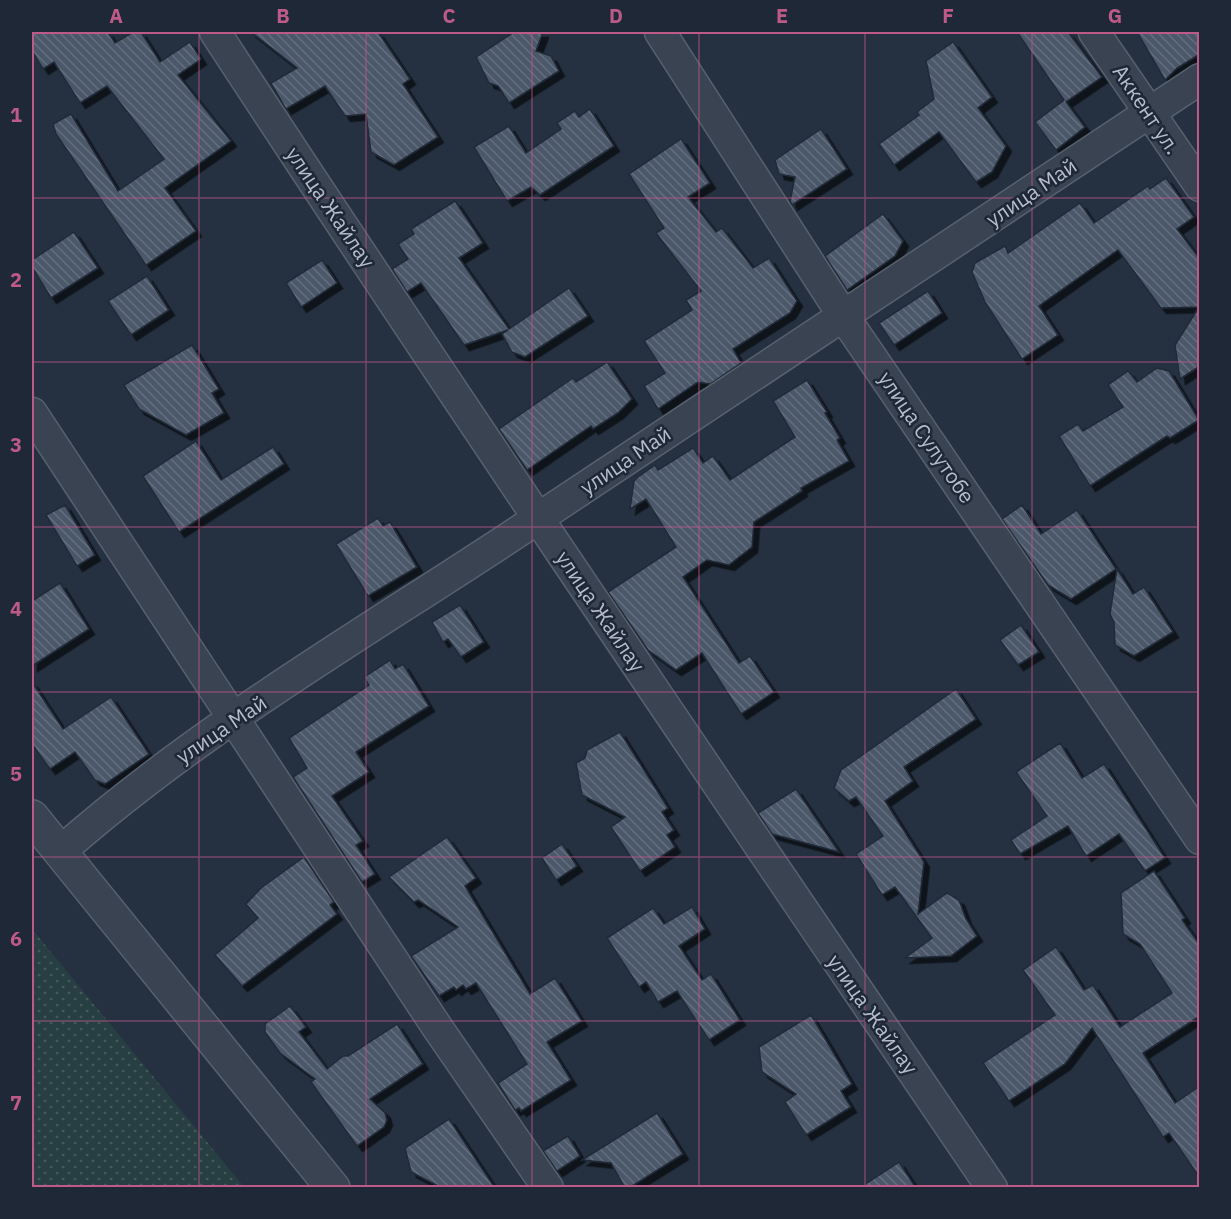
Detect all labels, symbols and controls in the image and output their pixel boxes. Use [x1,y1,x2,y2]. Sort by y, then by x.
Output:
text: A [109,2,123,29]
text: B [276,2,290,29]
text: C [442,2,456,29]
text: D [609,2,623,29]
text: E [776,2,788,29]
text: F [942,2,954,29]
text: G [1108,2,1122,29]
street label: Аккент ул. [1107,59,1187,159]
text: 1 [10,101,22,128]
street label: улица Жайлау [280,141,382,274]
street label: улица Май [980,151,1082,233]
text: 2 [10,266,22,293]
street label: улица Сулутобе [872,365,982,509]
street label: улица Май [574,419,676,501]
text: 3 [10,431,22,458]
street label: улица Жайлау [550,545,652,678]
text: 4 [10,595,22,622]
street label: улица Май [170,688,272,770]
text: 5 [10,760,22,787]
text: 6 [10,925,22,952]
street label: улица Жайлау [821,948,925,1080]
text: 7 [10,1089,22,1116]

